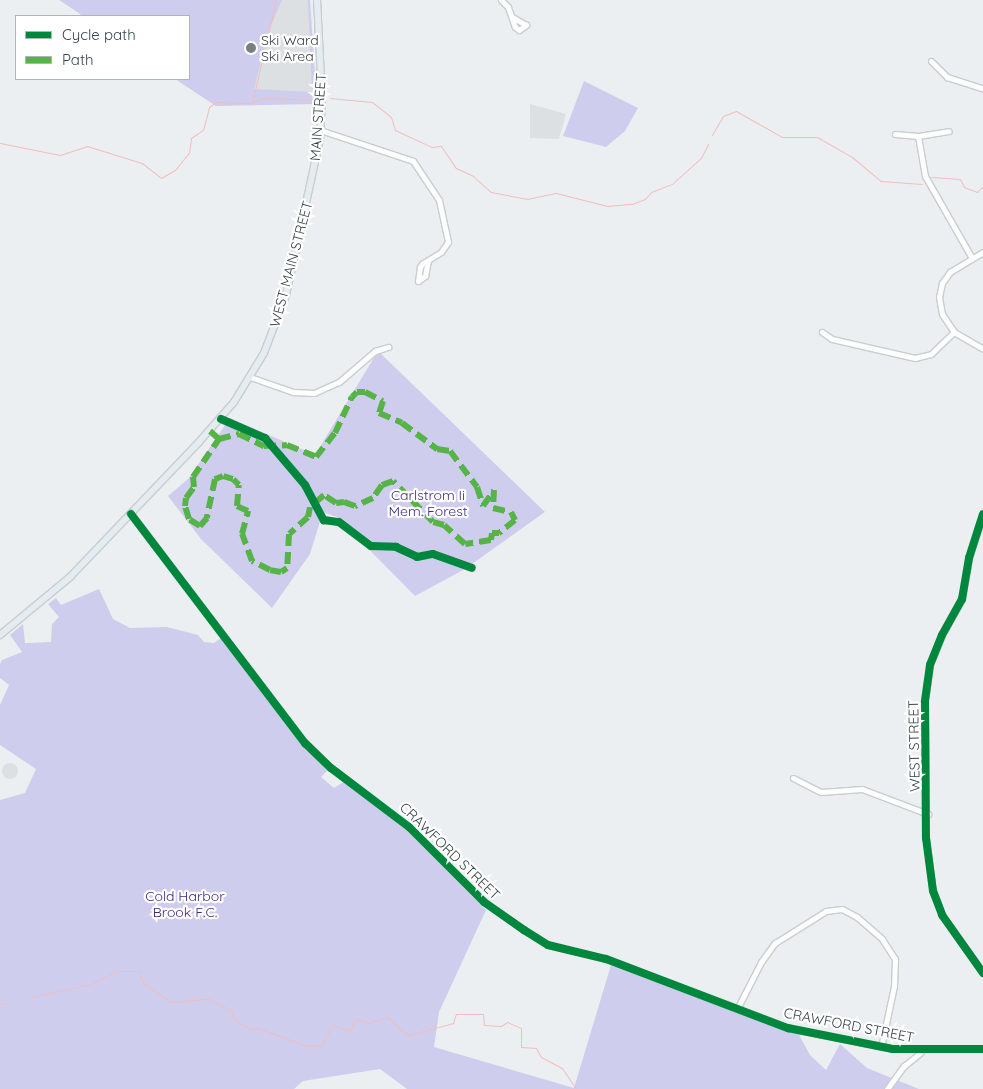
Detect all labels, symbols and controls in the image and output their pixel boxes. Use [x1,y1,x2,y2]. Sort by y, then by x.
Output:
legend [15,15,190,80]
text: Cycle path [62,25,136,44]
place label: Ski Ward Ski Area [261,32,319,64]
marker: Ski Ward Ski Area [245,42,257,54]
text: Path [62,50,94,69]
street label: MAIN STREET [307,72,329,162]
street label: WEST MAIN STREET [266,199,316,329]
park label: Carlstrom Ii Mem. Forest [388,487,468,520]
street label: WEST STREET [905,700,923,792]
street label: CRAWFORD STREET [396,799,504,903]
park label: Cold Harbor Brook F.C. [145,888,225,920]
street label: CRAWFORD STREET [782,1004,916,1046]

